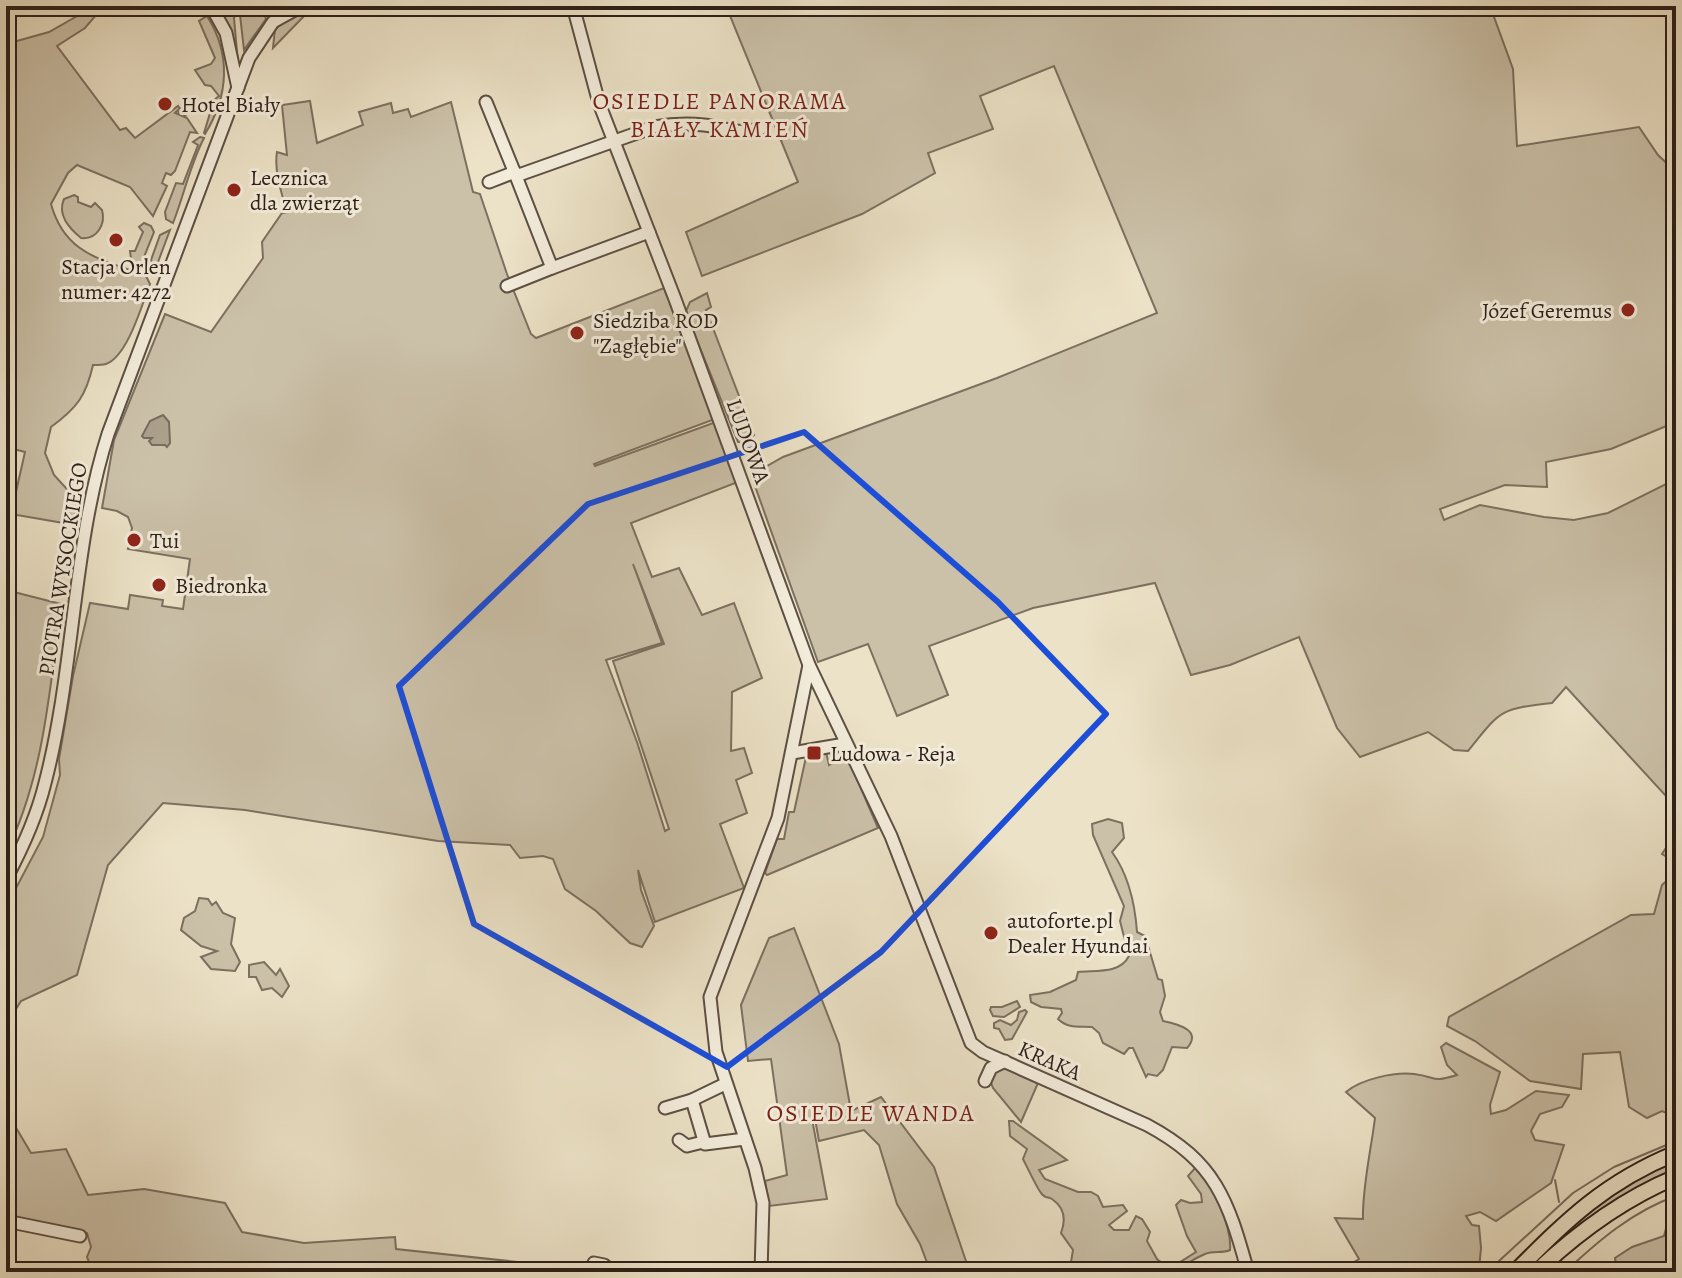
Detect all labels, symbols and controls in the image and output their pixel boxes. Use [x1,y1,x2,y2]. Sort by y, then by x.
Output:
district label: OSIEDLE PANORAMA BIAŁY KAMIEŃ [592,85,848,145]
place label: Hotel Biały [181,90,280,120]
marker: Hotel Biały [156,95,174,113]
place label: Lecznica dla zwierząt [250,163,360,218]
marker: Lecznica dla zwierząt [225,181,243,199]
marker: Stacja Orlen numer: 4272 [107,231,125,249]
place label: Stacja Orlen numer: 4272 [61,252,171,307]
place label: Józef Geremus [1482,296,1612,326]
marker: Józef Geremus [1619,301,1637,319]
place label: Siedziba ROD "Zagłębie" [593,306,718,361]
marker: Siedziba ROD "Zagłębie" [568,324,586,342]
street label: LUDOWA [719,395,778,489]
street label: PIOTRA WYSOCKIEGO [31,460,95,678]
place label: Tui [150,526,179,556]
marker: Tui [125,531,143,549]
place label: Biedronka [175,571,269,601]
marker: Biedronka [150,576,168,594]
place label: Ludowa - Reja [830,739,956,769]
marker: Ludowa - Reja [805,744,823,762]
place label: autoforte.pl Dealer Hyundai [1007,906,1149,961]
marker: autoforte.pl Dealer Hyundai [982,924,1000,942]
street label: KRAKA [1013,1034,1087,1089]
district label: OSIEDLE WANDA [767,1097,975,1129]

